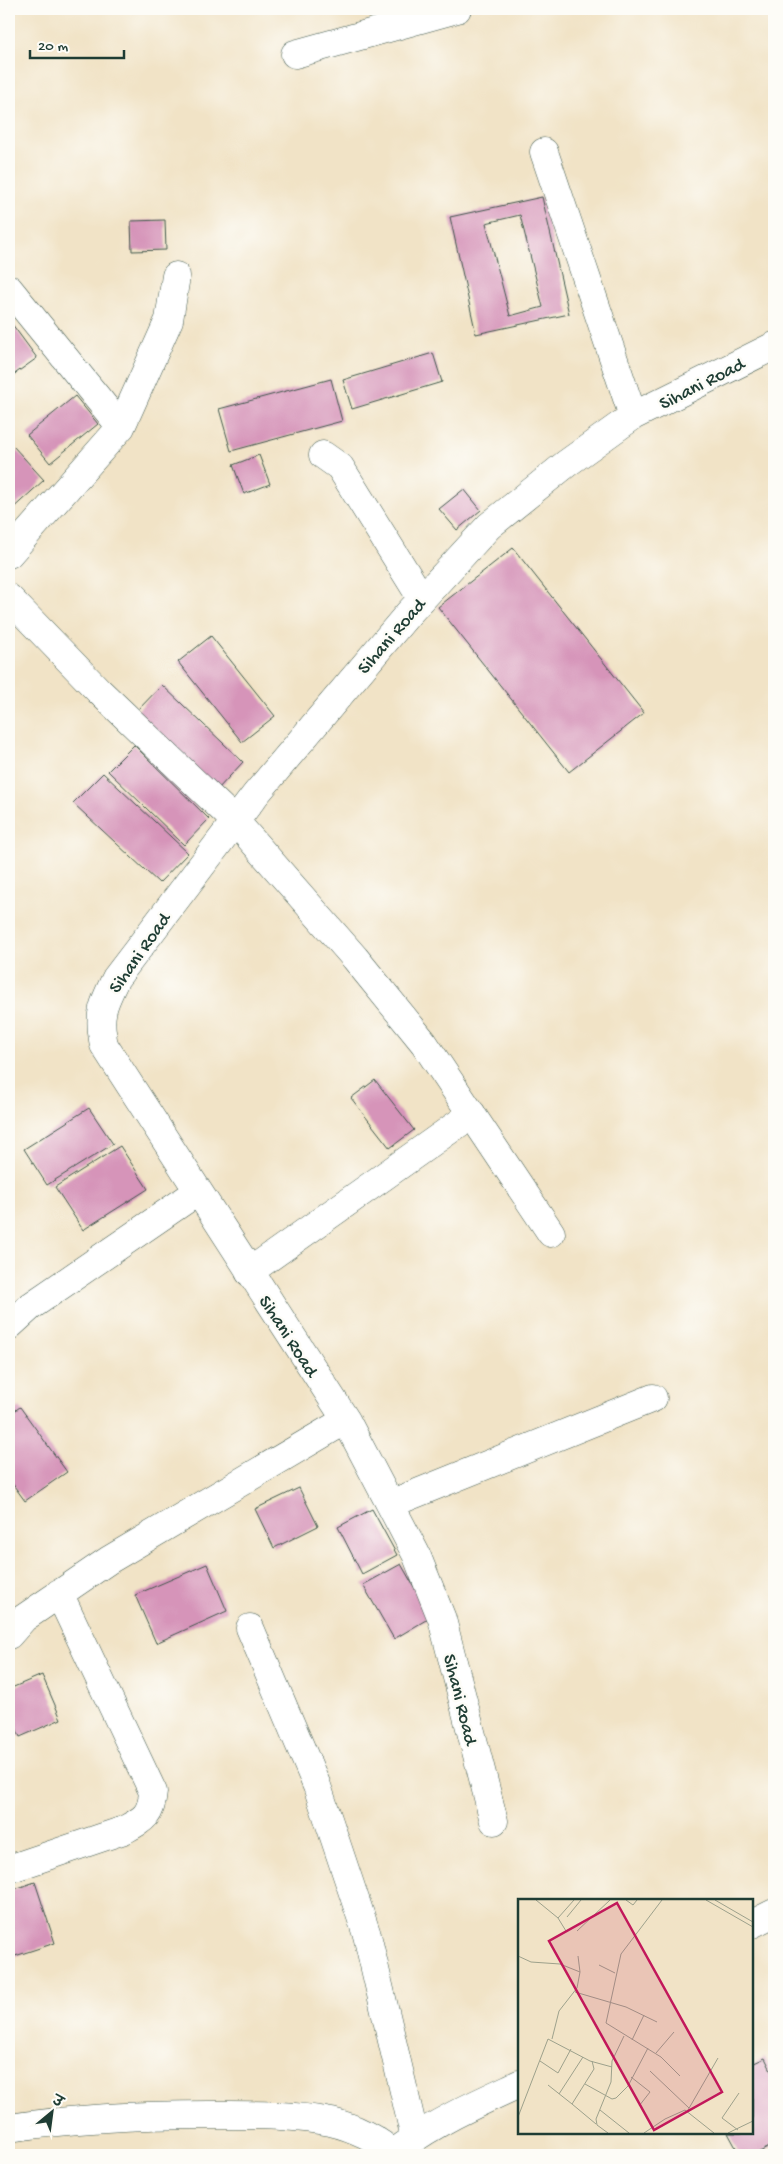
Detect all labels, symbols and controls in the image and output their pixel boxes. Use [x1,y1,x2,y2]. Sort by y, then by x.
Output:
scale bar [30,28,124,60]
text: 20 m [38,38,68,56]
street label: Sihani Road [656,353,751,416]
street label: Sihani Road [354,593,433,680]
street label: Sihani Road [105,908,178,999]
street label: Sihani Road [252,1292,323,1384]
street label: Sihani Road [436,1652,481,1749]
inset map [518,1899,753,2134]
north arrow [28,2086,78,2136]
text: उ [47,2092,67,2113]

